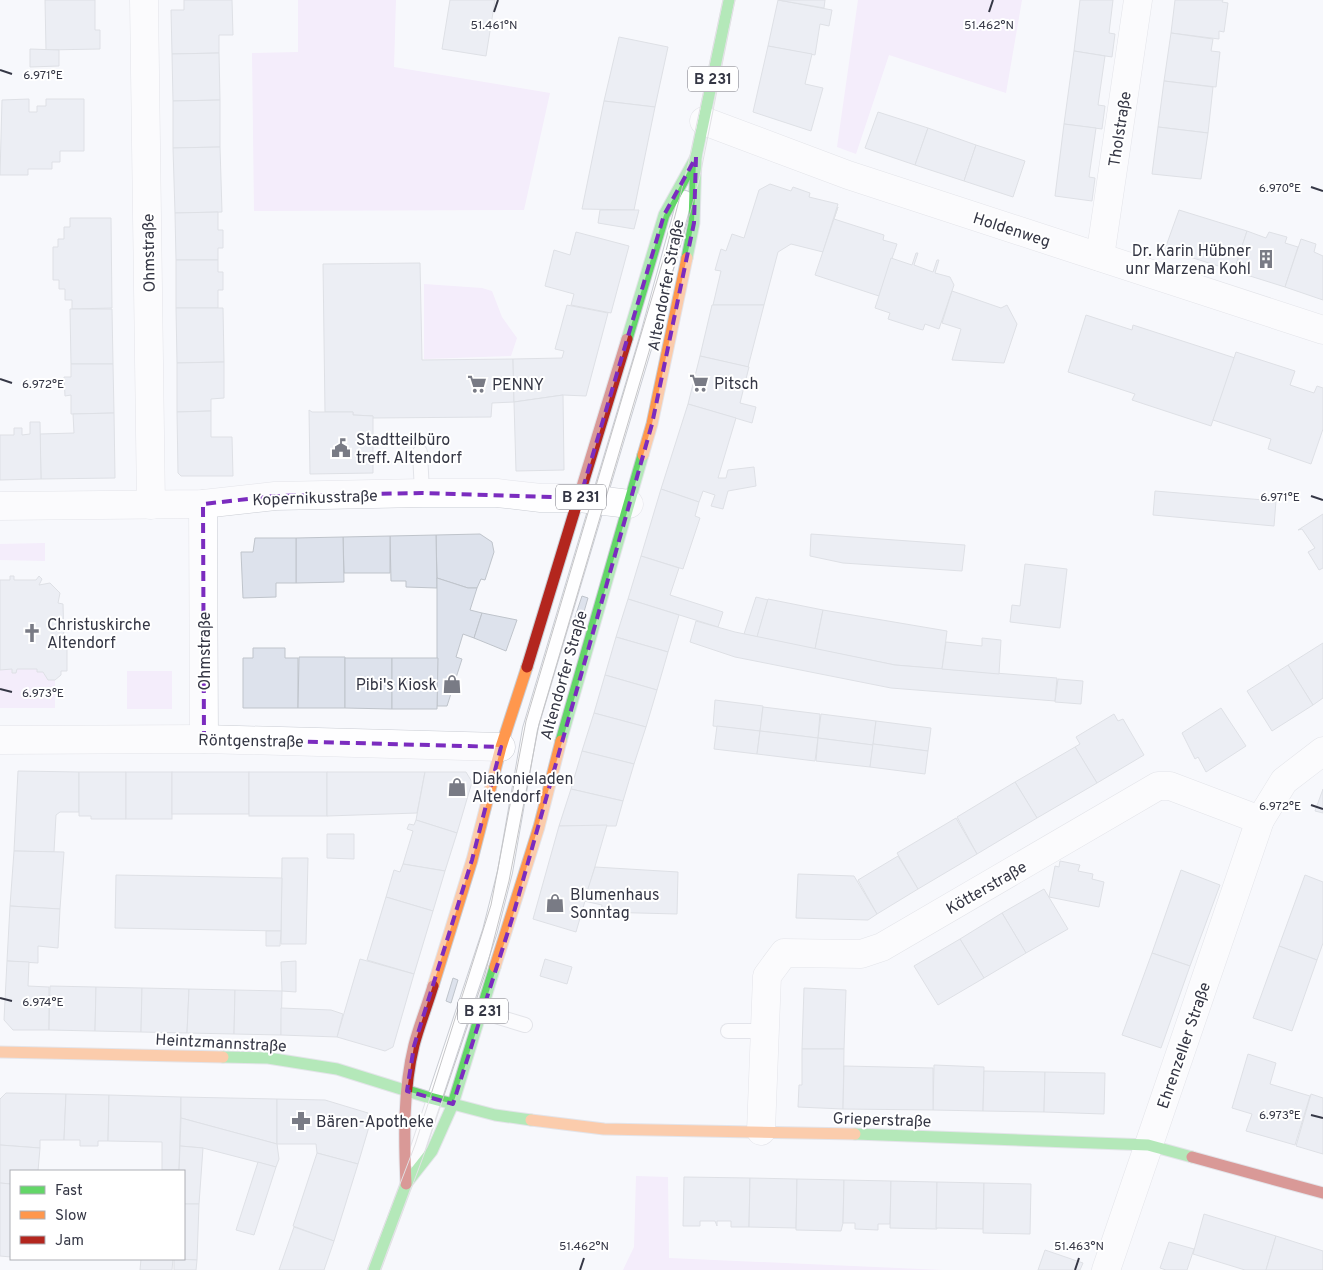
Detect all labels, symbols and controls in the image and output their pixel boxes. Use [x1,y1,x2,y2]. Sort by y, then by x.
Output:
text: 51.461°N [470,18,518,34]
text: 51.462°N [964,18,1014,34]
road number: B 231 [688,66,738,92]
text: 6.971°E [23,68,63,84]
street label: Tholstraße [1105,90,1137,169]
text: 6.970°E [1259,181,1301,197]
street label: Holdenweg [970,209,1053,253]
street label: Ohmstraße [139,213,161,293]
street label: Altendorfer Straße [644,218,690,353]
place label: Dr. Karin Hübner unr Marzena Kohl [1125,242,1251,280]
building icon: Dr. Karin Hübner unr Marzena Kohl [1255,248,1277,270]
supermarket icon: Pitsch [688,372,710,394]
supermarket icon: PENNY [466,373,488,395]
place label: Pitsch [714,375,758,395]
place label: PENNY [492,376,544,396]
text: 6.972°E [22,377,64,393]
place label: Stadtteilbüro treff. Altendorf [356,431,462,469]
public building icon: Stadtteilbüro treff. Altendorf [330,437,352,459]
road number: B 231 [556,484,606,510]
street label: Kopernikusstraße [252,487,378,511]
text: 6.971°E [1260,490,1300,506]
street label: Altendorfer Straße [537,609,593,742]
street label: Ohmstraße [196,612,216,690]
place label: Christuskirche Altendorf [47,616,151,654]
church icon: Christuskirche Altendorf [21,622,43,644]
shop icon: Pibi's Kiosk [441,673,463,695]
place label: Pibi's Kiosk [356,676,437,696]
text: 6.973°E [22,686,64,702]
street label: Röntgenstraße [198,731,304,753]
place label: Diakonieladen Altendorf [472,770,574,808]
shop icon: Diakonieladen Altendorf [446,776,468,798]
text: 6.972°E [1259,799,1301,815]
street label: Kötterstraße [943,858,1031,920]
place label: Blumenhaus Sonntag [570,886,659,924]
shop icon: Blumenhaus Sonntag [544,892,566,914]
street label: Ehrenzeller Straße [1154,980,1216,1112]
text: 6.974°E [22,995,64,1011]
road number: B 231 [458,998,508,1024]
street label: Heintzmannstraße [155,1031,287,1057]
text: 6.973°E [1259,1108,1301,1124]
street label: Grieperstraße [832,1109,932,1133]
pharmacy icon: Bären-Apotheke [290,1110,312,1132]
place label: Bären-Apotheke [316,1113,434,1133]
legend [10,1170,185,1260]
text: Fast [55,1182,83,1201]
text: Slow [55,1207,87,1226]
text: Jam [55,1232,84,1251]
text: 51.462°N [559,1239,609,1255]
text: 51.463°N [1054,1239,1104,1255]

